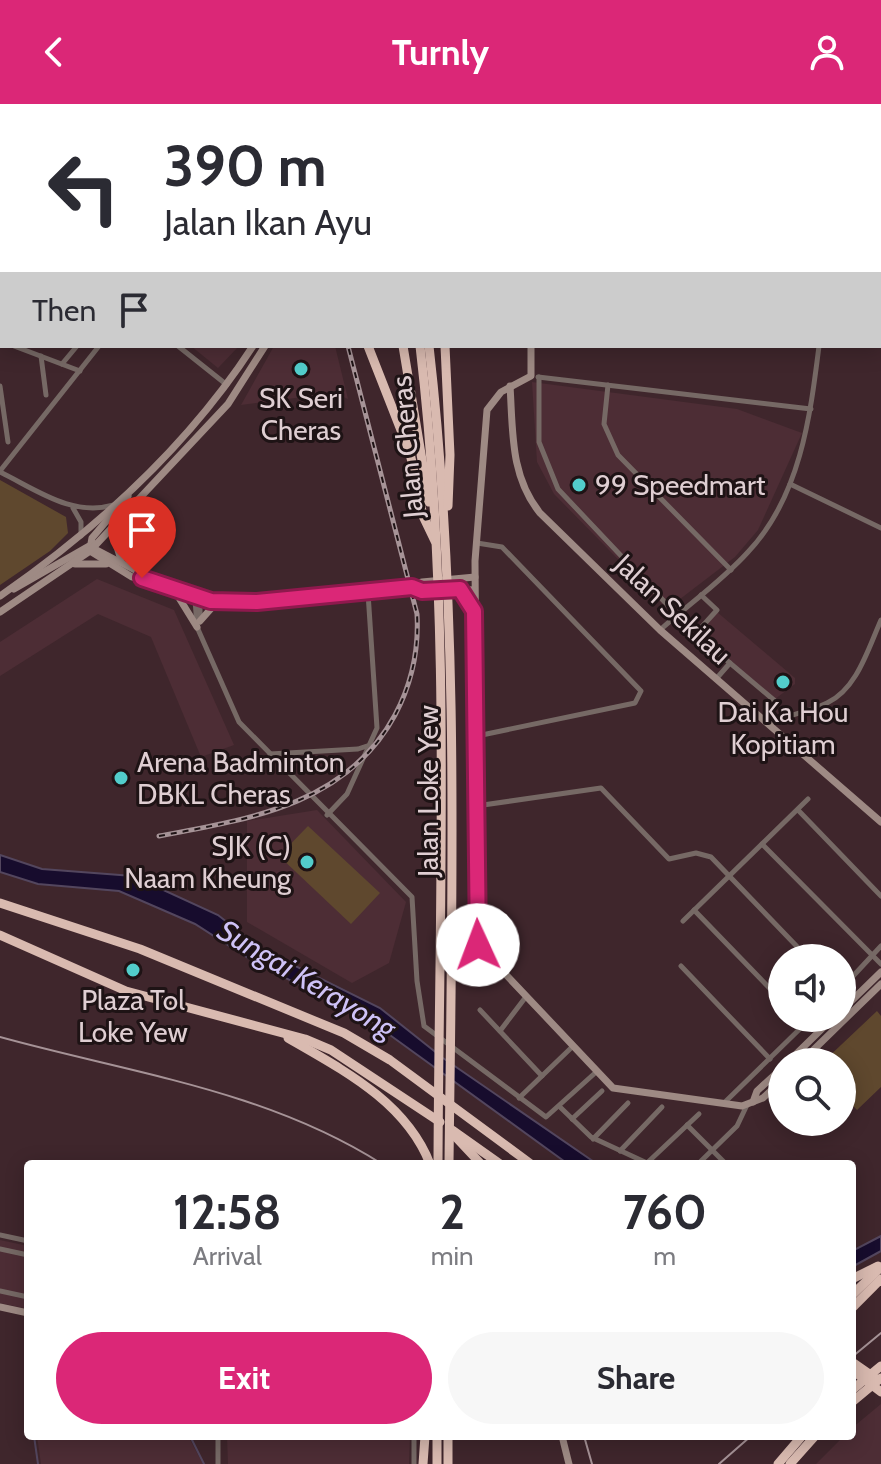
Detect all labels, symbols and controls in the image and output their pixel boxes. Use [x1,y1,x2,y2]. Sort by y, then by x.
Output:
icon: back [32,30,76,74]
text: Turnly [392,30,489,74]
icon: person [805,30,849,74]
text: 390 m [164,132,326,200]
icon: left [32,136,136,240]
text: Jalan Ikan Ayu [164,200,372,244]
icon: arrive [112,288,156,332]
text: Then [32,292,96,329]
marker: SK Seri Cheras [292,360,310,378]
street label: Jalan Cheras [384,374,430,521]
place label: SK Seri Cheras [259,381,343,447]
place label: 99 Speedmart [595,468,765,502]
marker: 99 Speedmart [570,476,588,494]
pin [108,496,176,578]
icon: arrive [120,508,164,552]
street label: Jalan Sekilau [607,546,738,671]
marker: Dai Ka Hou Kopitiam [774,673,792,691]
place label: Dai Ka Hou Kopitiam [718,695,848,761]
street label: Jalan Loke Yew [411,705,445,878]
place label: Arena Badminton DBKL Cheras [137,745,344,811]
marker: Arena Badminton DBKL Cheras [112,769,130,787]
place label: SJK (C) Naam Kheung [124,829,292,895]
marker: SJK (C) Naam Kheung [298,853,316,871]
position arrow [436,903,520,987]
water label: Sungai Kerayong [211,911,404,1047]
map controls [768,944,856,1136]
button: sound [768,944,856,1032]
marker: Plaza Tol Loke Yew [124,961,142,979]
place label: Plaza Tol Loke Yew [78,983,188,1049]
button: search [768,1048,856,1136]
text: 12:58 [173,1183,282,1241]
text: 2 [439,1183,465,1241]
text: 760 [623,1183,707,1241]
text: Arrival [193,1240,262,1272]
text: min [431,1240,474,1272]
text: m [653,1240,676,1272]
button: Exit [56,1332,432,1424]
button: Share [448,1332,824,1424]

